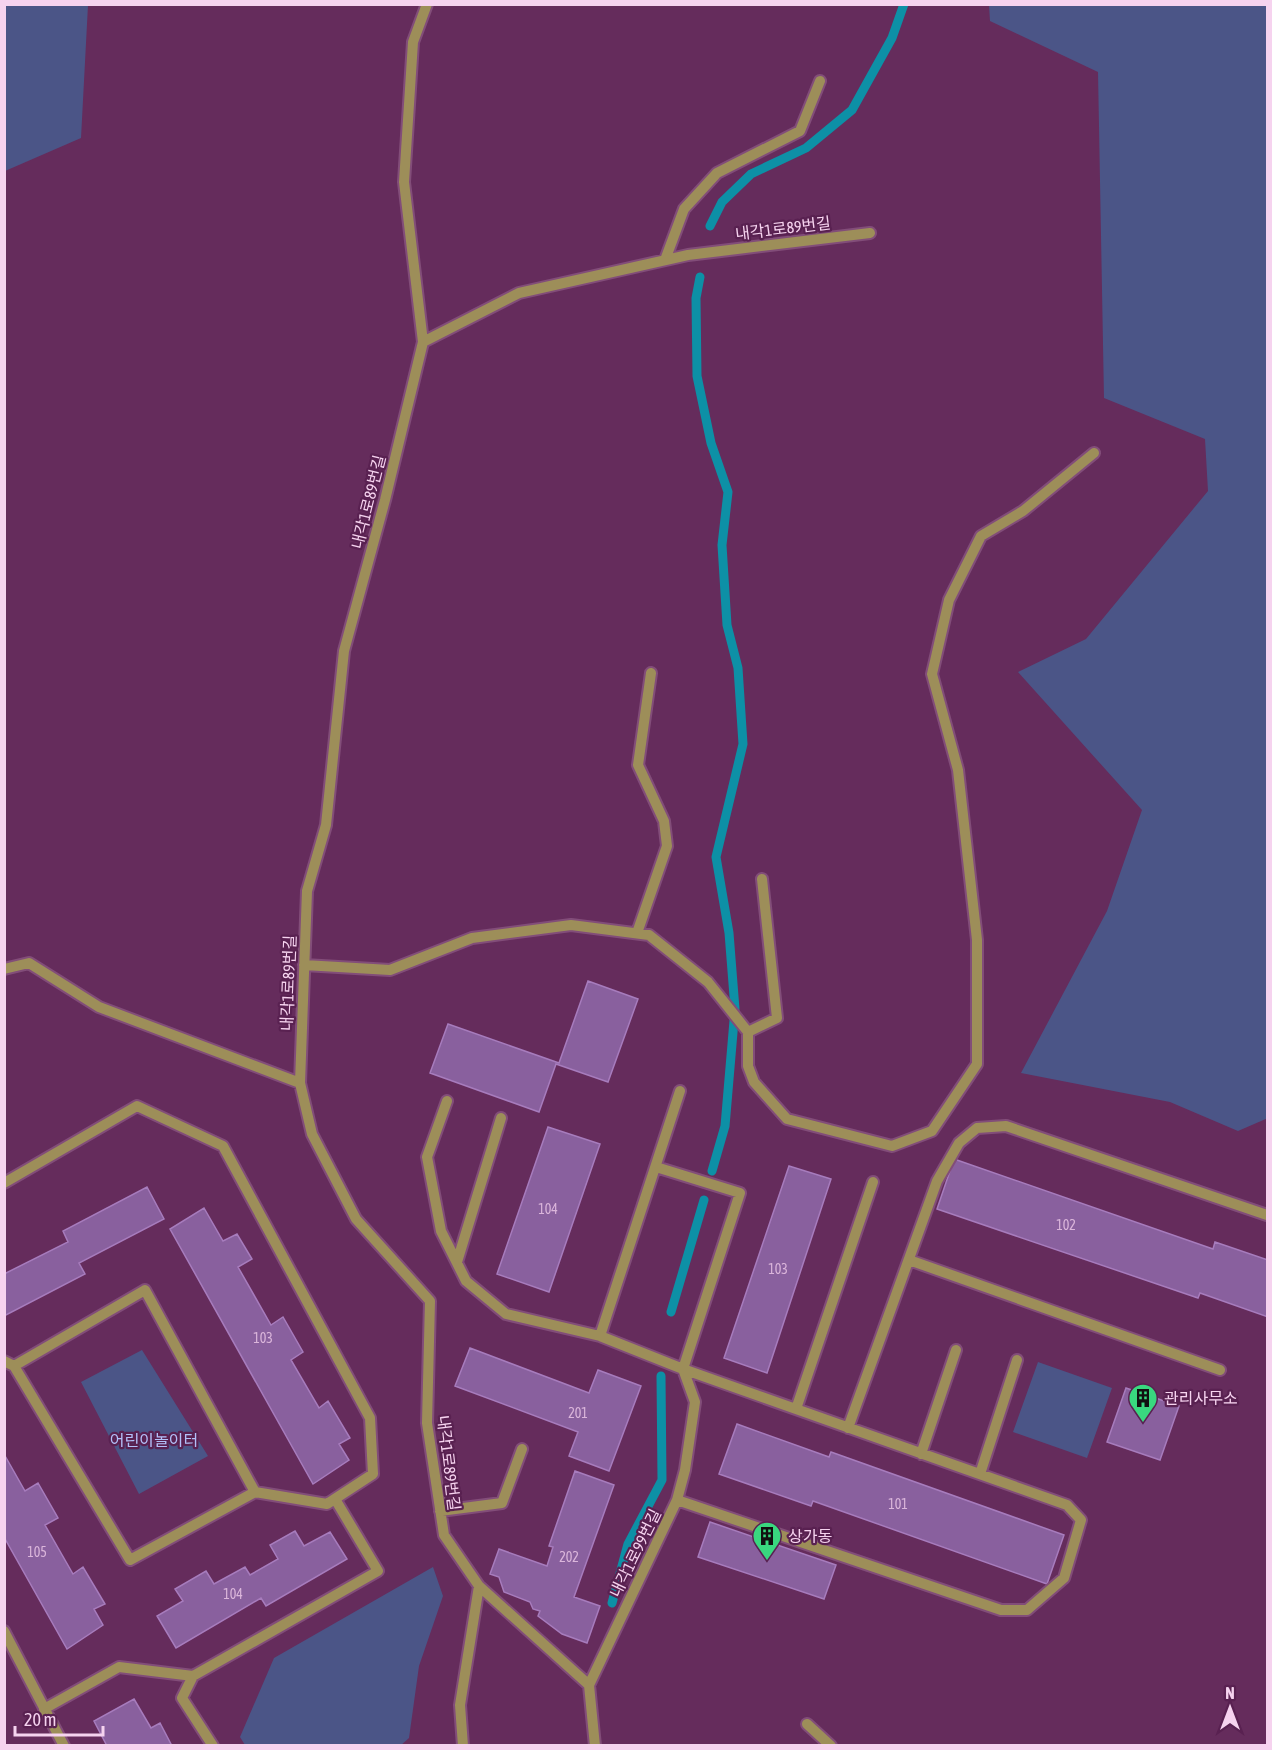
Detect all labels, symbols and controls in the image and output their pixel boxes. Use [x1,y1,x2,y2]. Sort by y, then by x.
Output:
street label: 내각1로89번길 [734,213,832,243]
street label: 내각1로89번길 [348,453,388,551]
street label: 내각1로89번길 [277,935,299,1031]
house number: 104 [538,1201,558,1217]
house number: 102 [1056,1217,1076,1233]
house number: 103 [768,1261,788,1277]
house number: 103 [253,1330,273,1346]
building icon: 관리사무소 [1127,1382,1159,1424]
place label: 관리사무소 [1164,1389,1238,1407]
house number: 201 [568,1405,588,1421]
street label: 내각1로89번길 [434,1414,464,1512]
park label: 어린이놀이터 [110,1431,198,1449]
house number: 101 [888,1496,908,1512]
street label: 내각1로99번길 [606,1506,664,1600]
building icon: 상가동 [751,1520,783,1562]
place label: 상가동 [788,1527,832,1545]
house number: 105 [27,1544,47,1560]
house number: 202 [559,1549,579,1565]
house number: 104 [223,1586,243,1602]
north arrow [1200,1678,1260,1738]
text: N [1225,1684,1235,1702]
scale bar [15,1699,104,1737]
text: 20 m [24,1709,56,1730]

